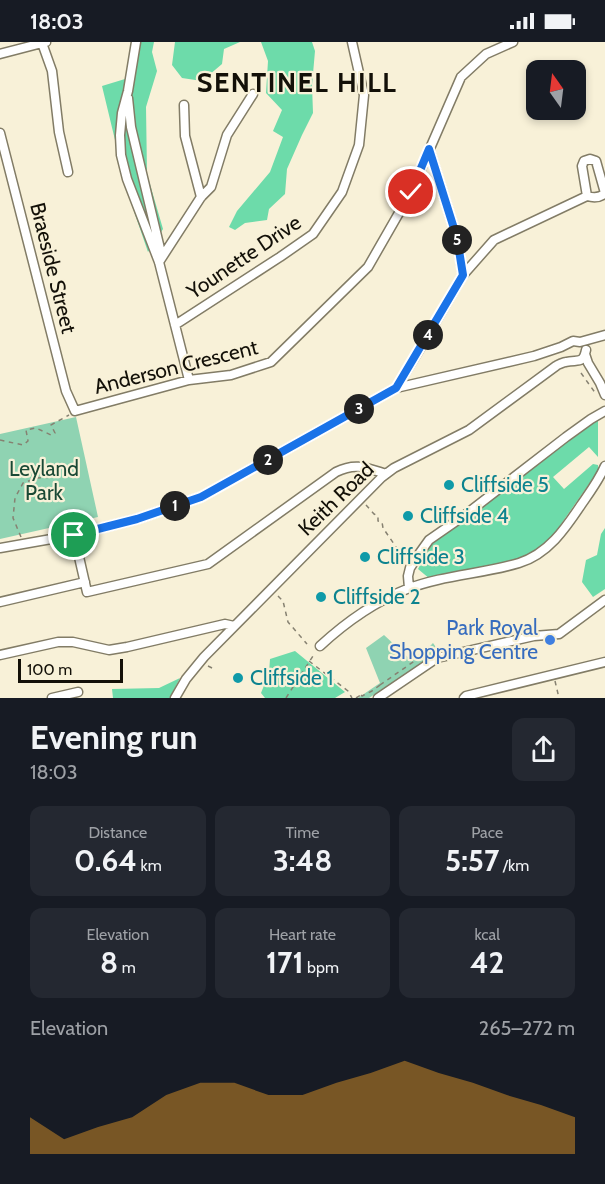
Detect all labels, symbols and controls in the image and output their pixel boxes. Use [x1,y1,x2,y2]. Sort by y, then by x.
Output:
text: 18:03 [30,8,84,35]
north arrow [526,60,586,120]
map controls [526,60,586,120]
district label: SENTINEL HILL [197,66,397,99]
pin [385,166,436,217]
icon: check [394,175,427,208]
street label: Braeside Street [25,200,82,336]
street label: Younette Drive [181,209,306,304]
pin: 5 [442,225,472,255]
text: 5 [453,230,461,249]
pin: 4 [413,320,443,350]
text: 4 [423,325,433,344]
street label: Anderson Crescent [91,334,260,399]
pin: 3 [344,394,374,424]
text: 3 [355,399,363,418]
pin: 2 [253,445,283,475]
text: 2 [264,450,272,469]
park label: Leyland Park [9,456,79,505]
street label: Keith Road [293,457,379,541]
place label: Cliffside 5 [461,472,549,497]
marker: Cliffside 5 [442,478,456,492]
pin: 1 [160,491,190,521]
text: 1 [172,496,178,515]
place label: Cliffside 4 [420,503,509,528]
pin [48,509,99,560]
marker: Cliffside 4 [401,509,415,523]
icon: arrive [57,518,90,551]
place label: Cliffside 3 [377,544,465,569]
marker: Cliffside 3 [358,550,372,564]
place label: Cliffside 2 [333,584,421,609]
marker: Cliffside 2 [314,590,328,604]
place label: Park Royal Shopping Centre [389,615,538,664]
marker: Park Royal Shopping Centre [543,633,557,647]
scale bar [18,656,123,684]
text: 100 m [27,660,72,679]
place label: Cliffside 1 [250,665,333,690]
marker: Cliffside 1 [231,671,245,685]
text: Evening run [30,717,197,757]
button: share [512,718,575,781]
text: 18:03 [30,760,78,784]
text: Distance [88,823,147,842]
text: Time [285,823,319,842]
text: Pace [471,823,503,842]
text: 0.64 [74,842,137,879]
text: 3:48 [273,842,332,879]
text: 5:57 [445,842,499,879]
text: km [137,856,162,875]
text: /km [499,856,529,875]
text: Elevation [87,925,149,944]
text: Heart rate [269,925,336,944]
text: kcal [474,925,500,944]
text: 8 [100,944,118,981]
text: 171 [266,944,304,981]
text: 42 [470,944,504,981]
text: m [118,958,136,977]
text: bpm [304,958,339,977]
text: Elevation [30,1016,108,1040]
text: 265–272 m [479,1016,575,1040]

